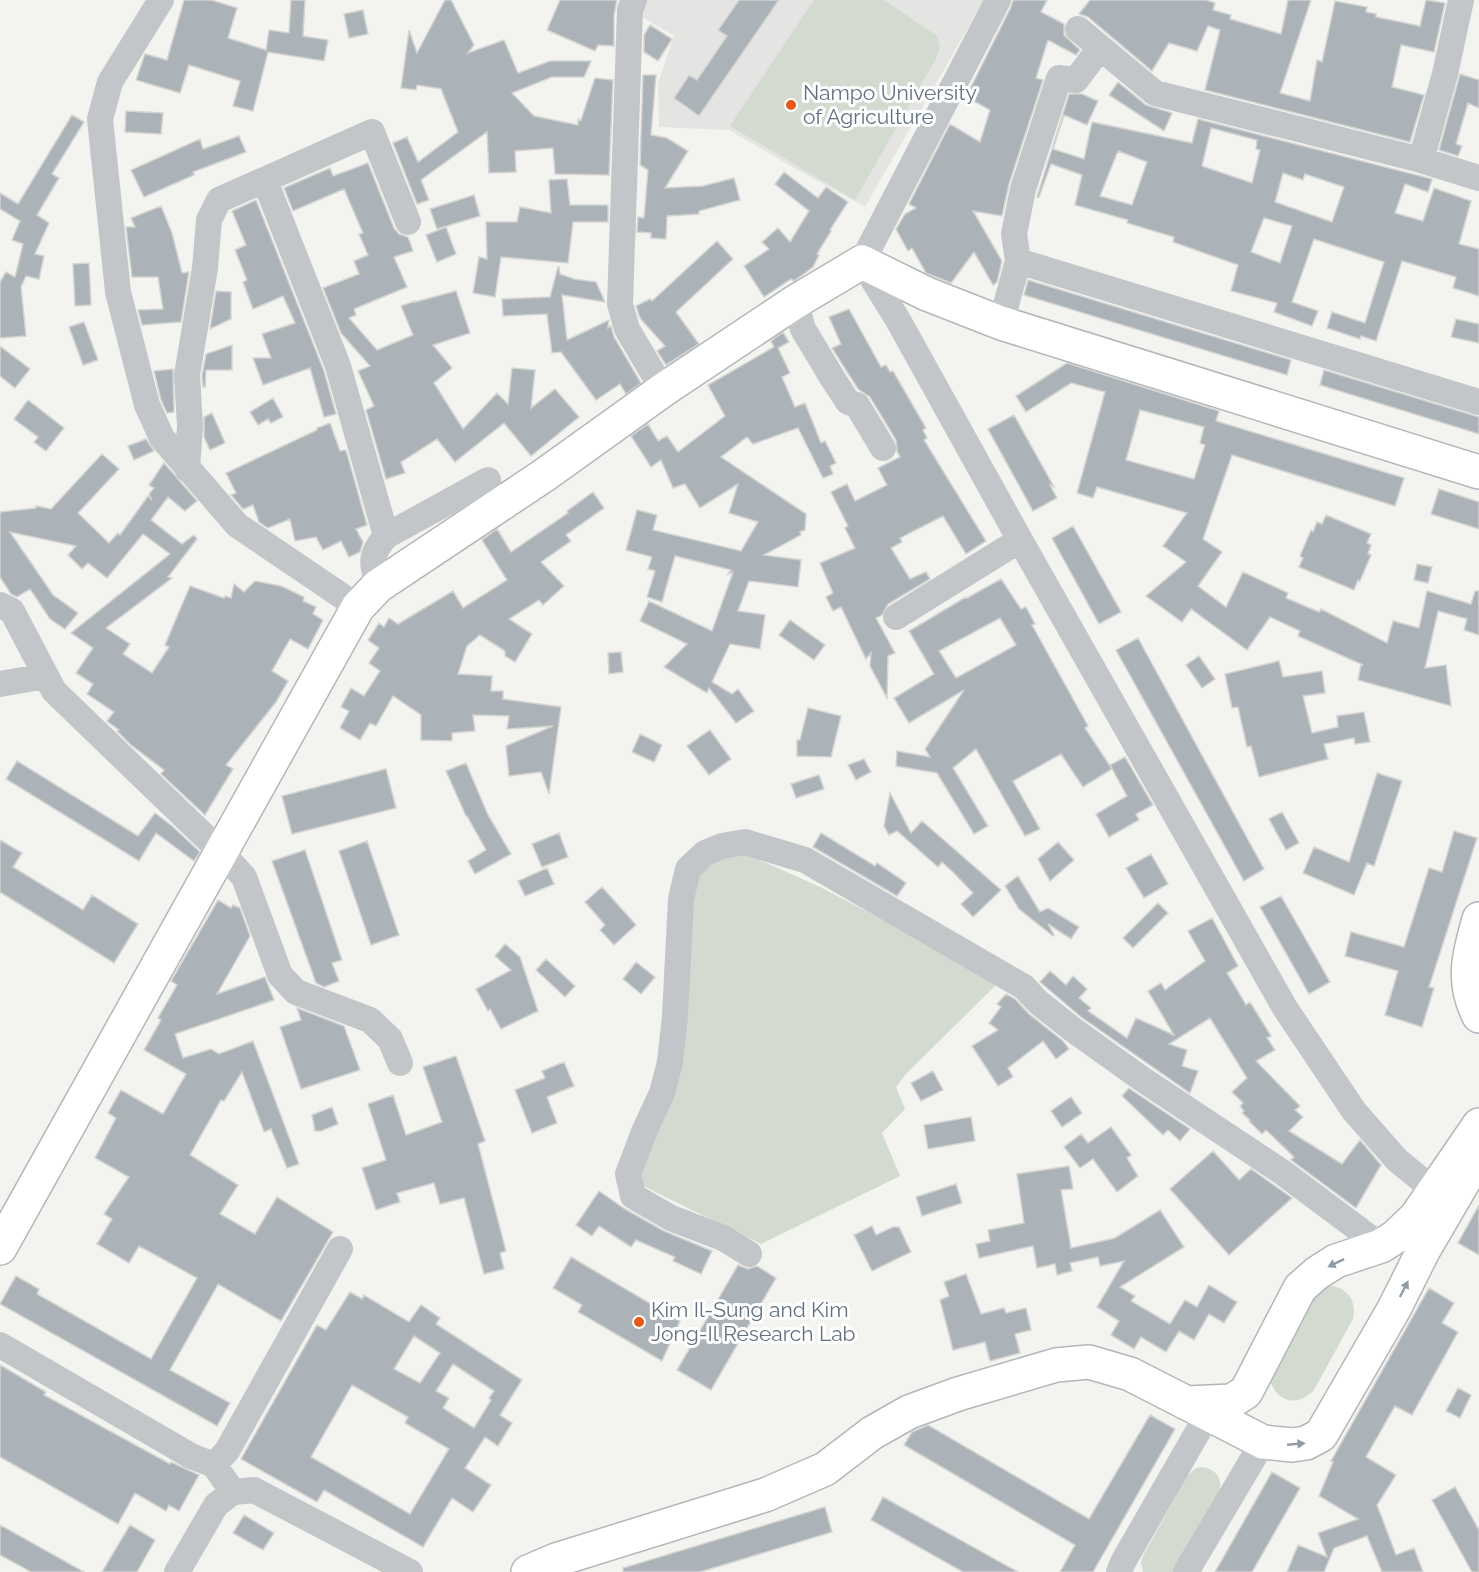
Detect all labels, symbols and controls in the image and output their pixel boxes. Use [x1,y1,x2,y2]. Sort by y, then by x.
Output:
place label: Nampo University of Agriculture [803,80,977,129]
marker: Nampo University of Agriculture [784,98,798,112]
one-way arrow [1327,1258,1344,1267]
one-way arrow [1399,1280,1409,1297]
place label: Kim Il-Sung and Kim Jong-Il Research Lab [651,1297,856,1346]
marker: Kim Il-Sung and Kim Jong-Il Research Lab [632,1315,646,1329]
one-way arrow [1287,1439,1306,1449]

